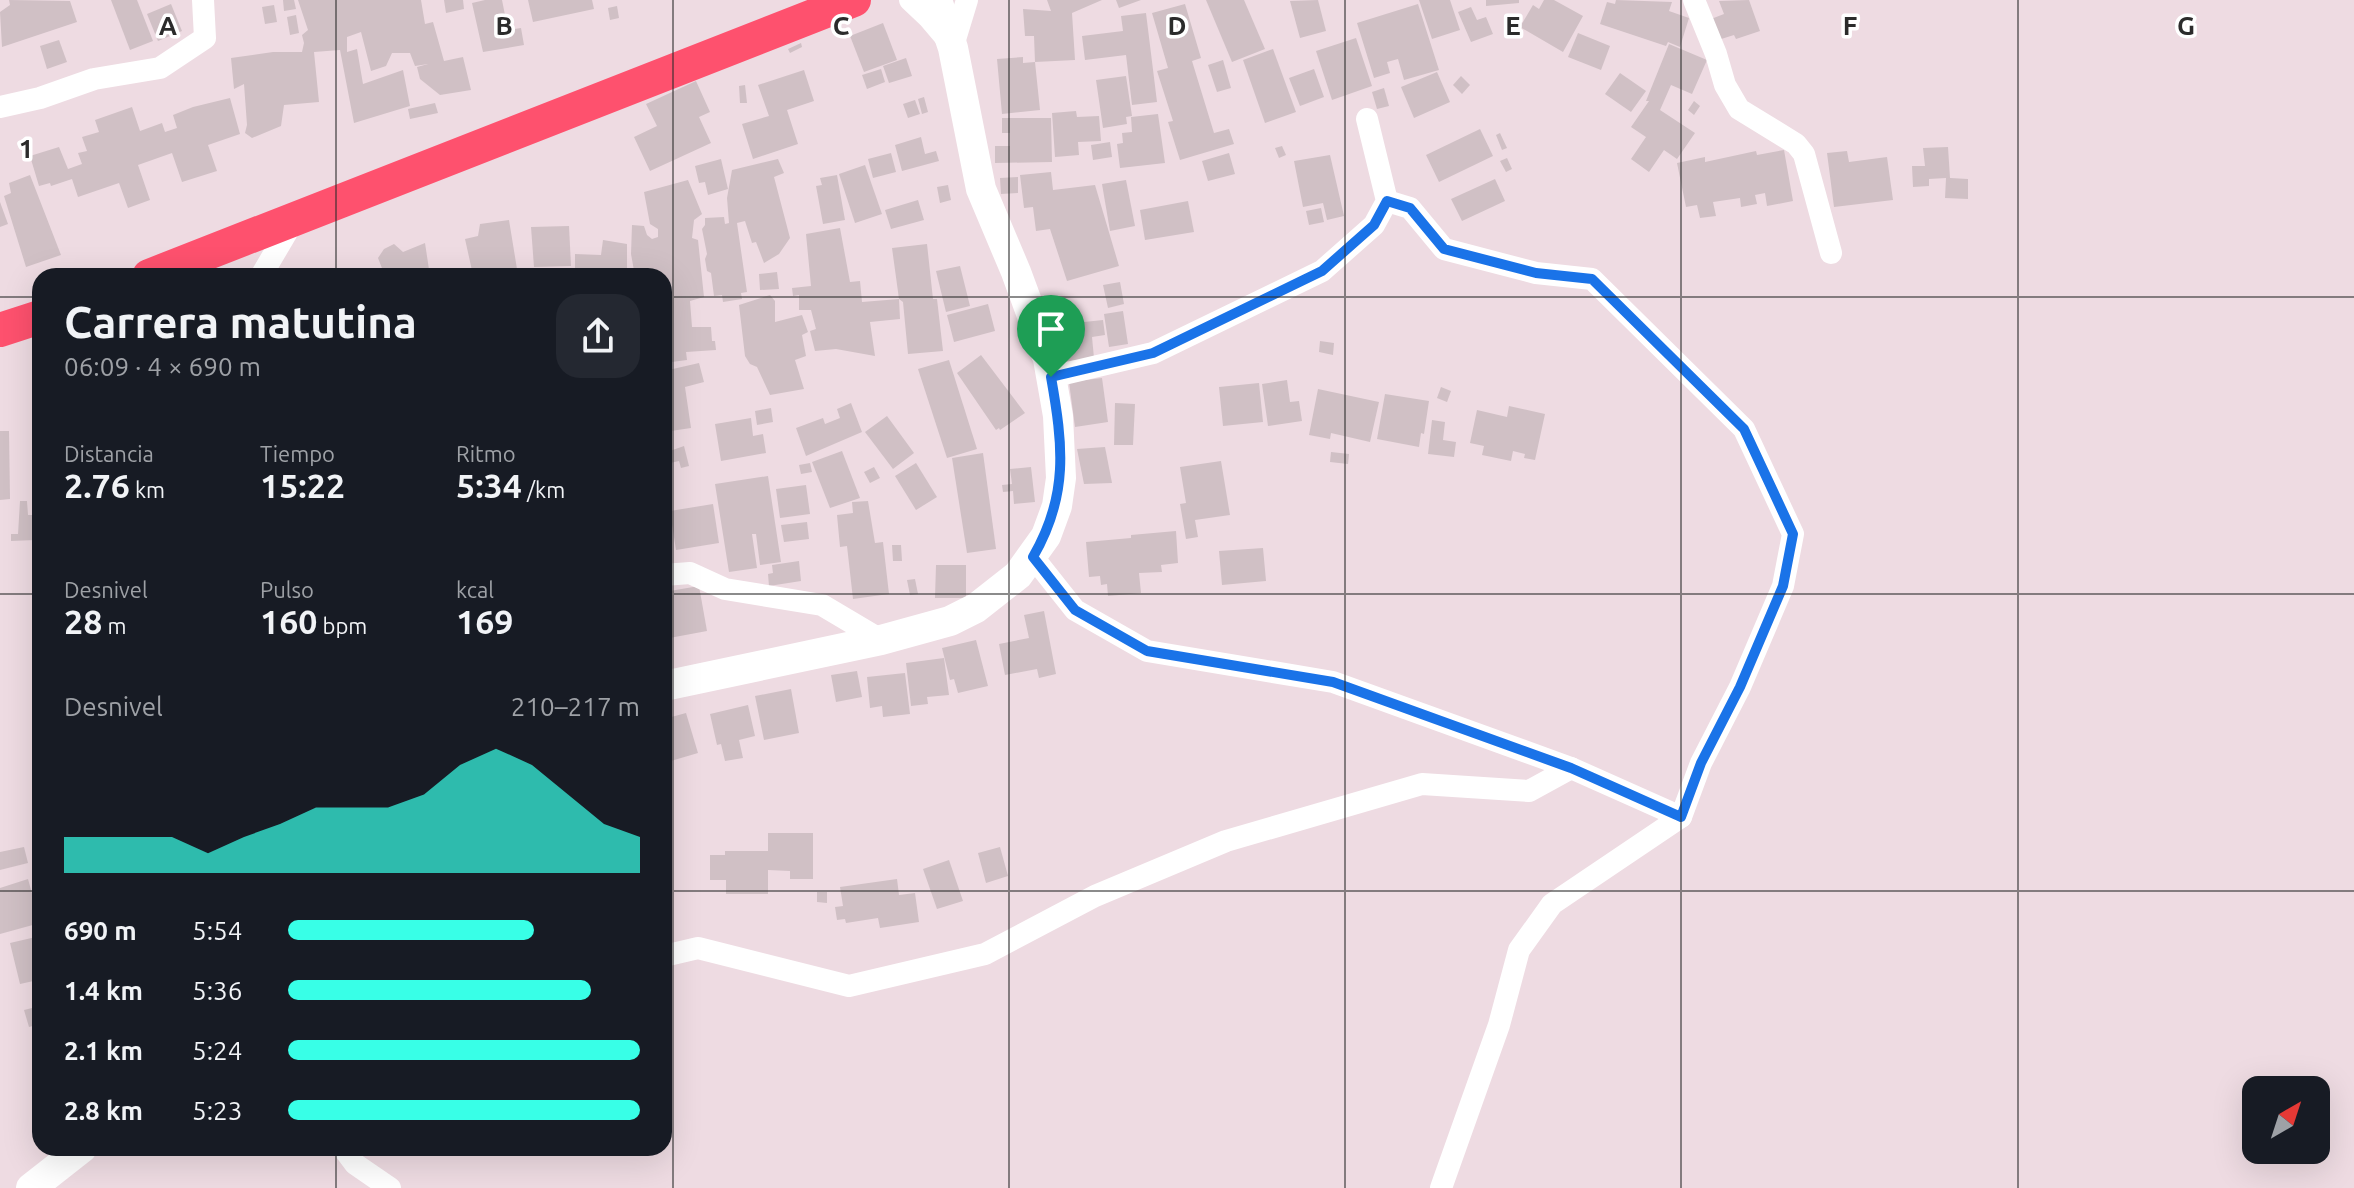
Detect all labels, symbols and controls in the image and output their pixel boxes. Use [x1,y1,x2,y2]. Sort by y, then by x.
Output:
text: A [159,11,178,40]
text: B [495,11,513,40]
text: C [833,11,850,40]
text: D [1168,11,1186,40]
text: E [1505,11,1521,40]
text: F [1843,11,1857,40]
text: G [2177,11,2195,40]
text: 1 [19,134,33,163]
button: share [556,294,640,378]
pin [1017,295,1085,377]
text: Carrera matutina [64,297,417,346]
icon: arrive [1029,307,1073,351]
text: 06:09 · 4 × 690 m [64,352,261,381]
text: Distancia [64,441,154,466]
text: Tiempo [260,441,335,466]
text: Ritmo [456,441,516,466]
text: 2.76 [64,466,130,504]
text: 15:22 [260,466,345,504]
text: 5:34 [456,466,522,504]
text: km [130,477,165,502]
text: /km [522,477,565,502]
text: Desnivel [64,577,148,602]
text: Pulso [260,577,314,602]
text: kcal [456,577,494,602]
text: 28 [64,602,102,640]
text: 160 [260,602,318,640]
text: 169 [456,602,514,640]
text: m [102,613,126,638]
text: bpm [318,613,367,638]
text: Desnivel [64,692,163,721]
text: 210–217 m [511,692,640,721]
text: 690 m [64,916,137,945]
text: 5:54 [192,916,242,945]
text: 1.4 km [64,976,143,1005]
text: 5:36 [192,976,242,1005]
text: 2.1 km [64,1036,143,1065]
text: 5:24 [192,1036,242,1065]
north arrow [2242,1076,2330,1164]
map controls [2242,1076,2330,1164]
text: 2.8 km [64,1096,143,1125]
text: 5:23 [192,1096,242,1125]

